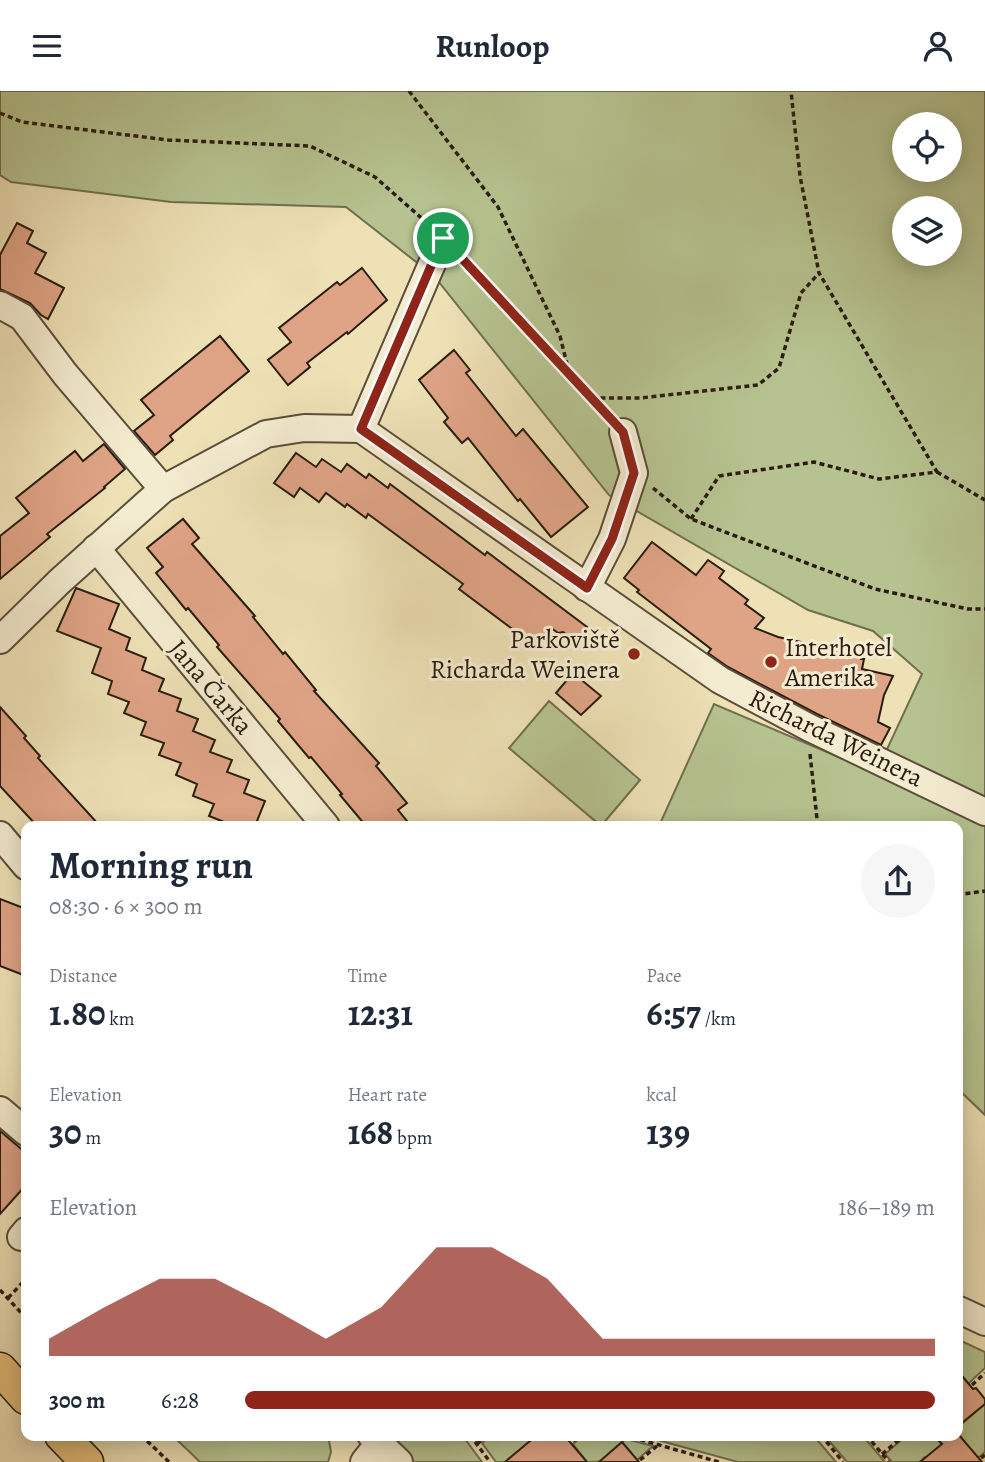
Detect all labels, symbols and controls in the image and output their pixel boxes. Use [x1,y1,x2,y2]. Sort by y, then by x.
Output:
text: Runloop [435,24,550,68]
icon: menu [28,27,66,65]
icon: person [919,27,957,65]
map controls [892,112,962,266]
button: locate [892,112,962,182]
button: layers [892,196,962,266]
pin [413,208,473,268]
icon: arrive [424,219,462,257]
place label: Parkoviště Richarda Weinera [430,622,620,687]
place label: Interhotel Amerika [784,630,892,695]
street label: Jana Čarka [161,632,261,742]
marker: Parkoviště Richarda Weinera [626,646,642,662]
marker: Interhotel Amerika [763,654,779,670]
street label: Richarda Weinera [743,681,929,795]
text: Morning run [49,839,253,891]
button: share [861,844,935,918]
text: 08:30 · 6 × 300 m [49,891,203,922]
text: Distance [49,963,117,989]
text: Time [348,963,387,989]
text: Pace [646,963,682,989]
text: 1.80 [49,989,106,1037]
text: 12:31 [348,989,413,1037]
text: 6:57 [646,989,701,1037]
text: km [106,1006,135,1032]
text: /km [701,1006,736,1032]
text: Elevation [49,1082,122,1108]
text: Heart rate [348,1082,427,1108]
text: kcal [646,1082,677,1108]
text: 30 [49,1108,82,1156]
text: 168 [348,1108,393,1156]
text: 139 [646,1108,690,1156]
text: m [82,1125,101,1151]
text: bpm [393,1125,433,1151]
text: Elevation [49,1192,137,1223]
text: 186–189 m [838,1192,935,1223]
text: 300 m [49,1385,105,1416]
text: 6:28 [161,1385,199,1416]

